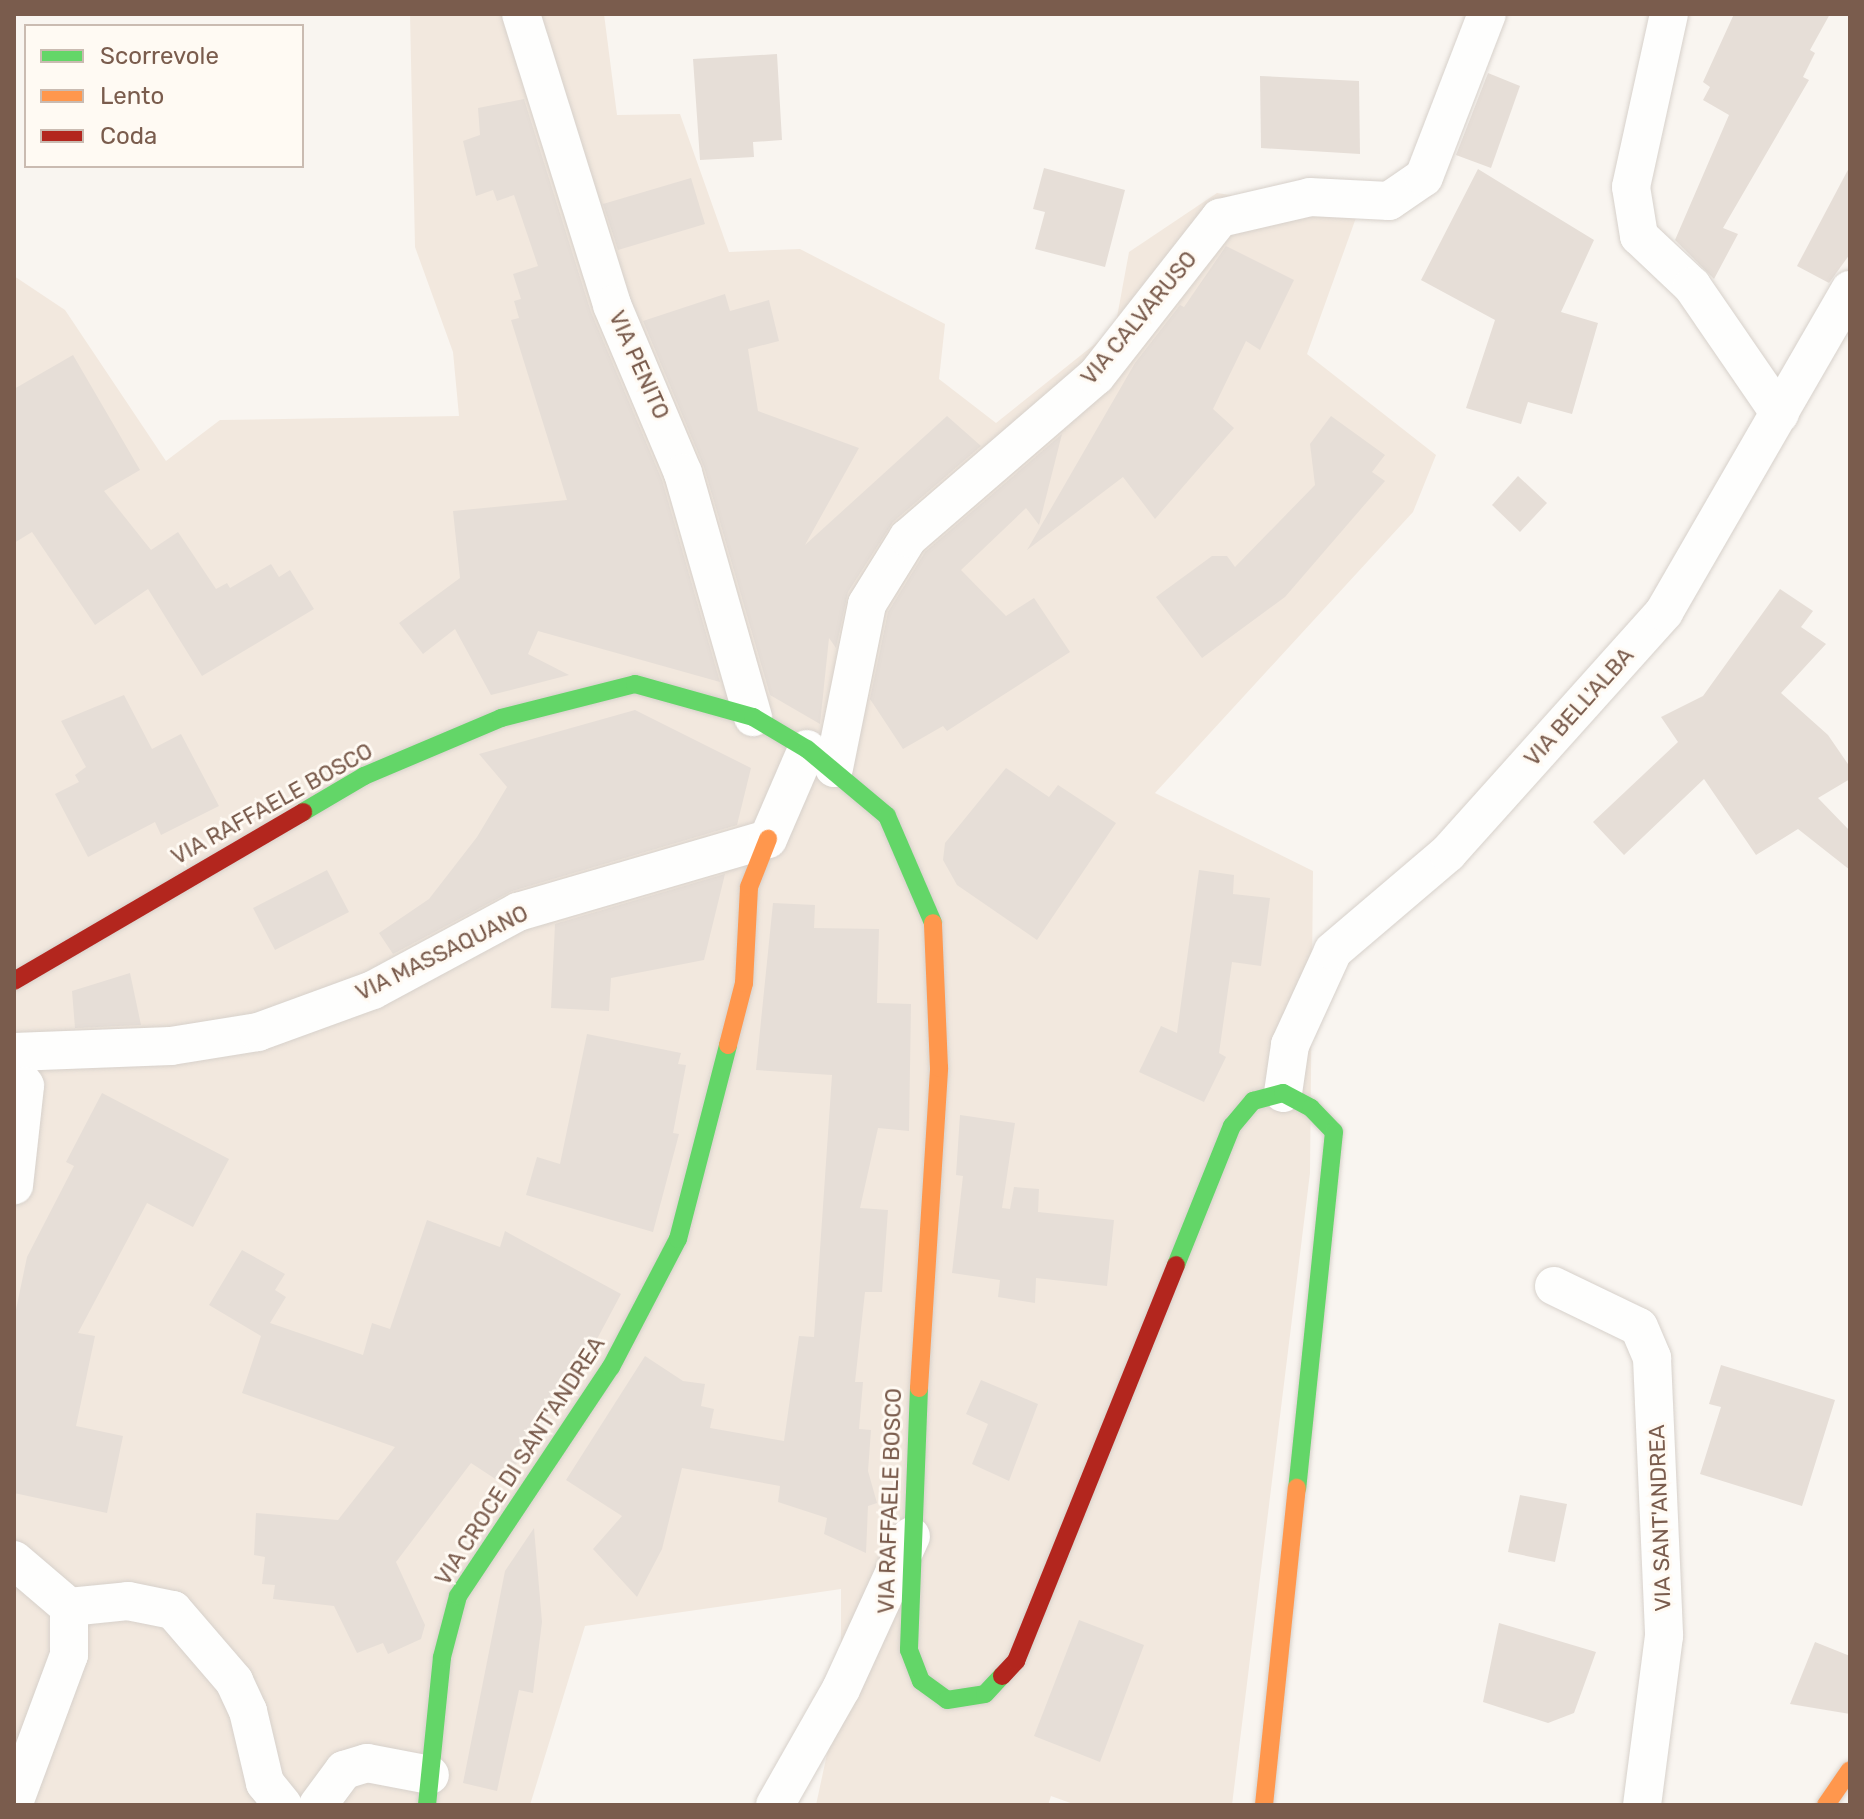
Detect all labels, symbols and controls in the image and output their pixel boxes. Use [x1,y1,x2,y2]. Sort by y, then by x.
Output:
legend [24,24,304,168]
text: Scorrevole [100,42,219,70]
text: Lento [100,82,164,110]
text: Coda [100,122,157,150]
street label: VIA CALVARUSO [1075,246,1203,390]
street label: VIA PENITO [603,306,675,424]
street label: VIA BELL'ALBA [1519,642,1639,772]
street label: VIA RAFFAELE BOSCO [167,738,377,870]
street label: VIA MASSAQUANO [351,900,533,1006]
street label: VIA CROCE DI SANT'ANDREA [430,1332,610,1590]
street label: VIA RAFFAELE BOSCO [873,1387,907,1615]
street label: VIA SANT'ANDREA [1644,1424,1676,1612]

